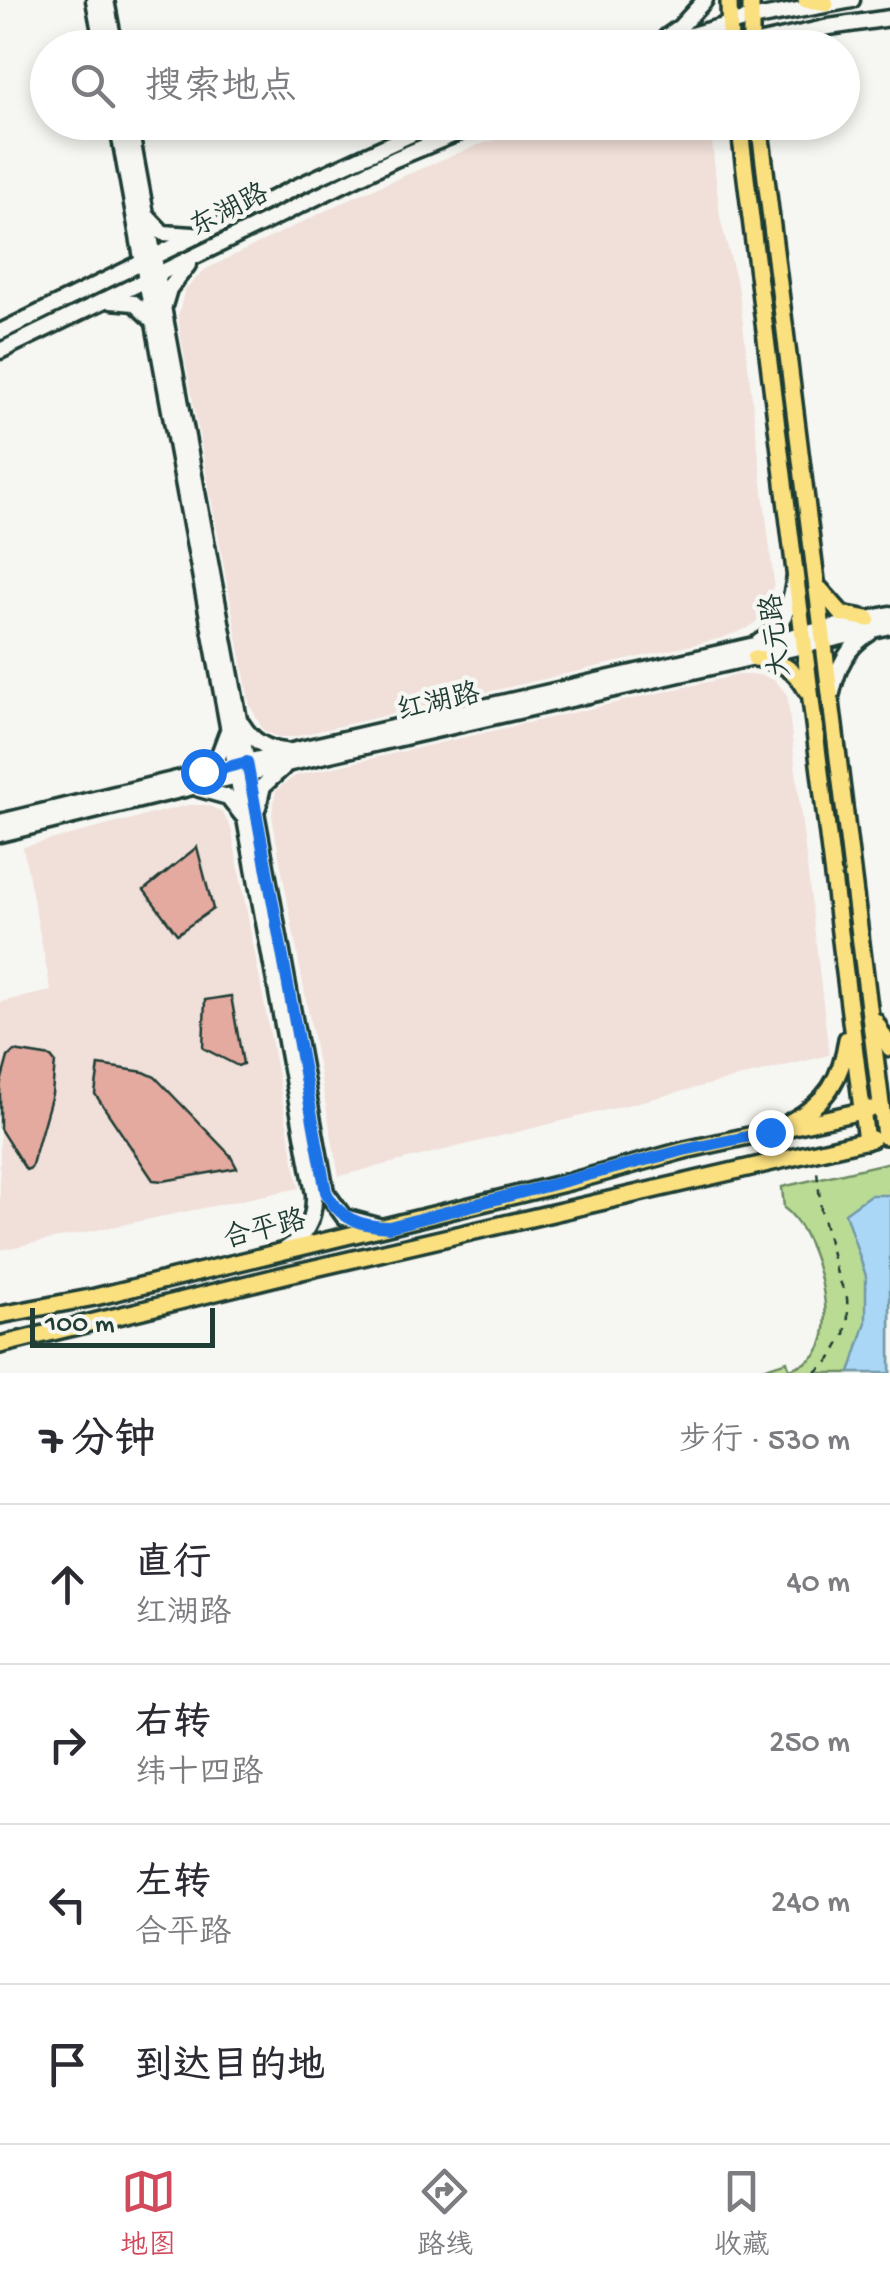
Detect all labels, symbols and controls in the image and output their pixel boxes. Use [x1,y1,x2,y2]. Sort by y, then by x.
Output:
search box [30,30,860,140]
icon: search [65,58,120,113]
text: 搜索地点 [145,68,297,112]
street label: 东湖路 [184,176,275,246]
street label: 大元路 [755,591,799,679]
street label: 红湖路 [394,677,484,730]
route start [181,749,227,795]
route end [748,1110,794,1156]
street label: 合平路 [220,1203,310,1257]
scale bar [30,1303,215,1348]
text: 100 m [45,1309,115,1342]
text: 7 分钟 [40,1419,156,1468]
text: 步行 · 530 m [679,1423,850,1461]
text: 直行 [135,1544,211,1588]
icon: ahead [40,1557,95,1612]
text: 40 m [786,1565,850,1603]
text: 红湖路 [135,1596,231,1634]
text: 右转 [135,1704,211,1748]
icon: right [40,1717,95,1772]
text: 250 m [769,1725,850,1763]
text: 纬十四路 [135,1756,263,1794]
text: 左转 [135,1864,211,1908]
icon: left [40,1877,95,1932]
text: 240 m [771,1885,850,1923]
text: 合平路 [135,1916,231,1954]
icon: arrive [40,2037,95,2092]
text: 到达目的地 [135,2047,325,2091]
tab: 地图 [120,2164,176,2264]
tab: 路线 [417,2164,473,2264]
tab: 收藏 [714,2164,770,2264]

